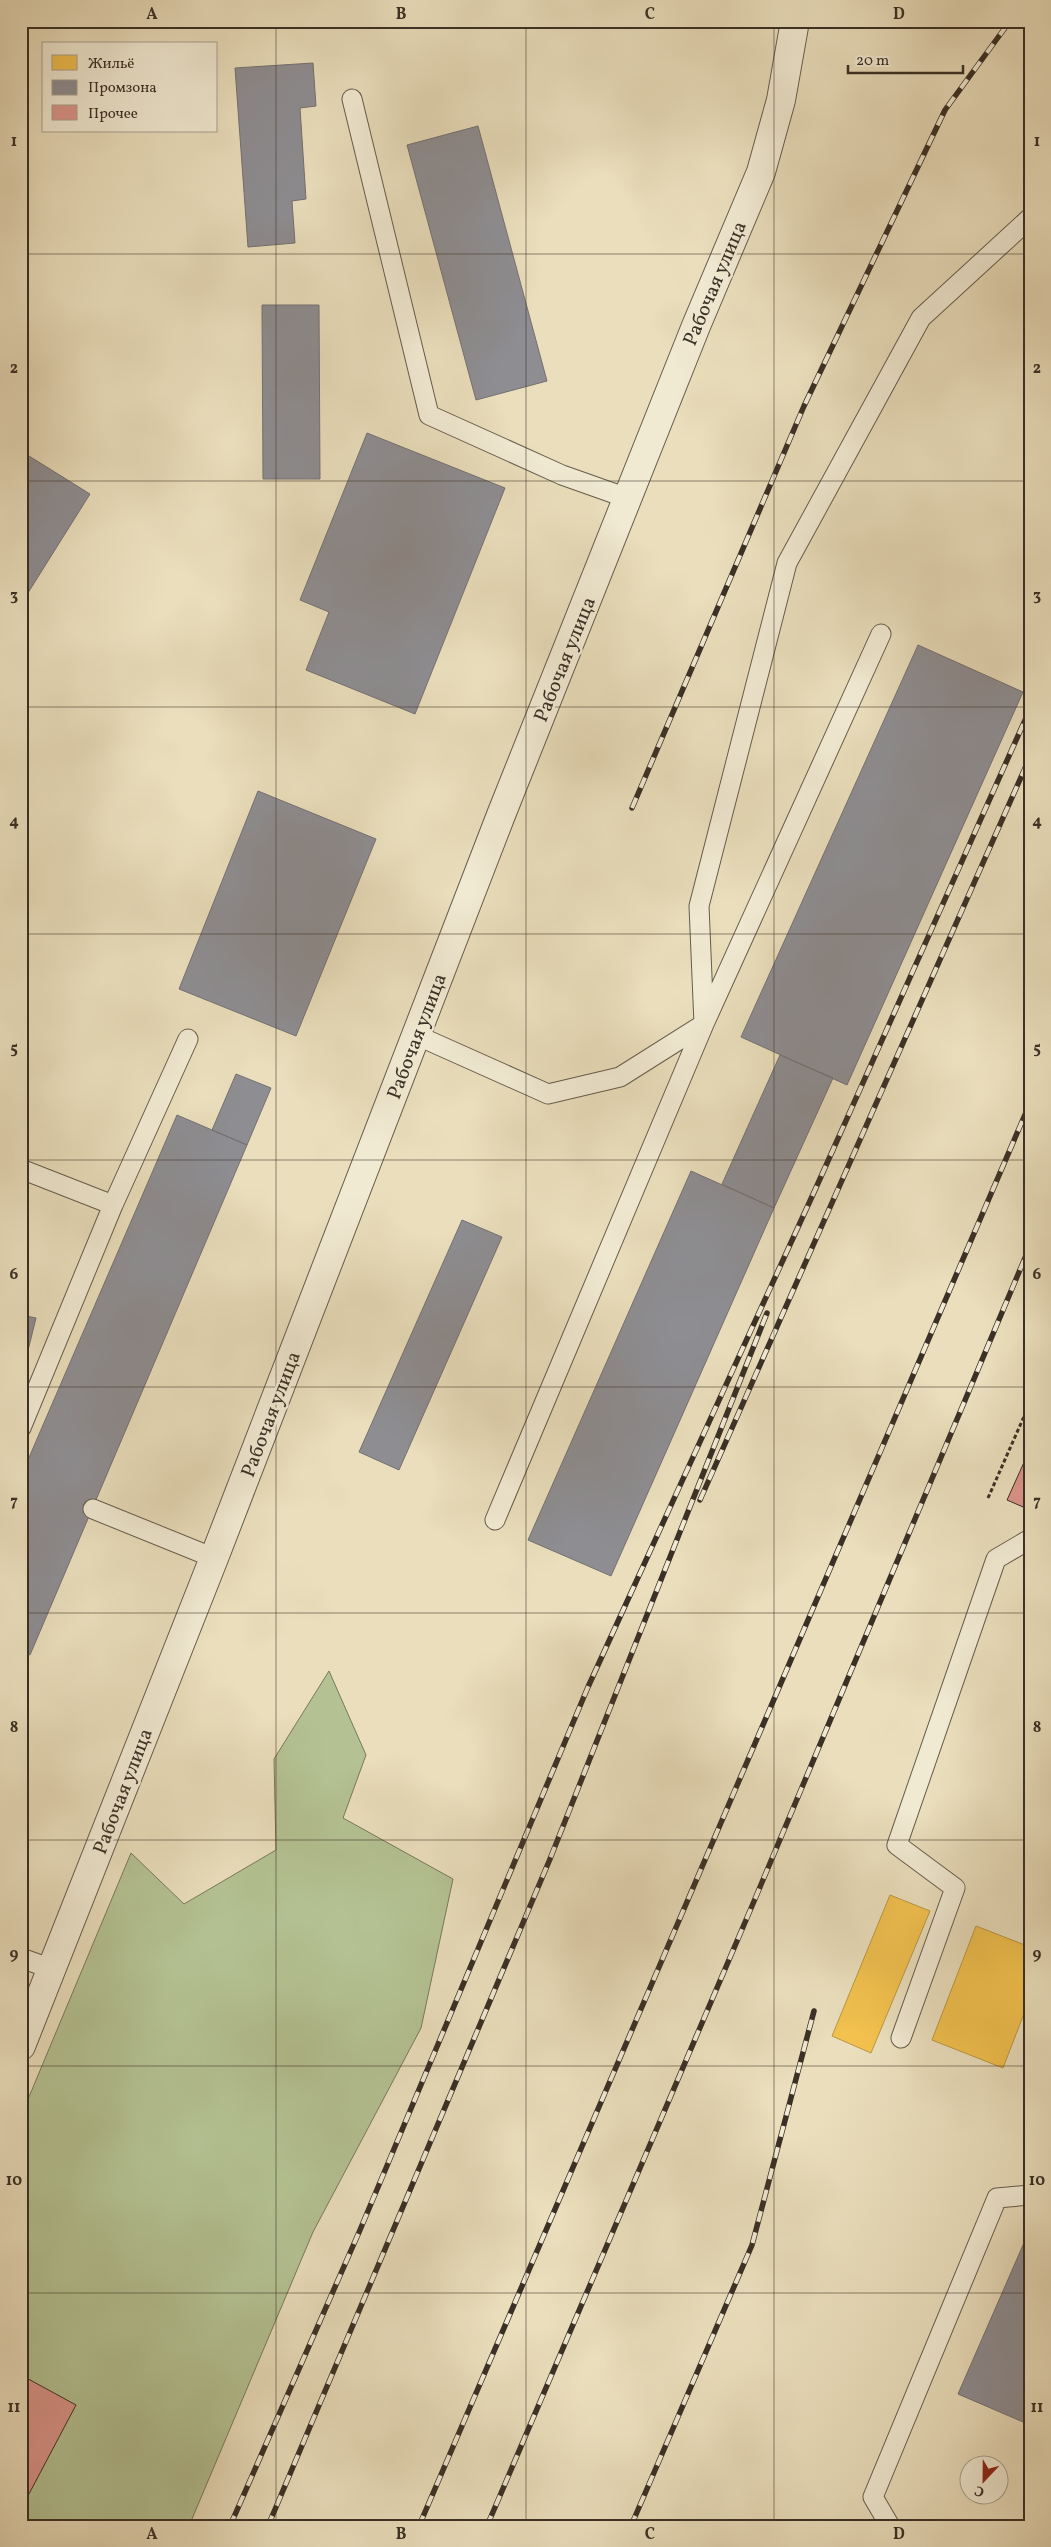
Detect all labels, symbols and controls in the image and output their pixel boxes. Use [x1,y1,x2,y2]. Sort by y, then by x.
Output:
text: A [146,4,158,26]
text: B [396,4,407,26]
text: C [645,4,655,26]
text: D [893,4,905,26]
legend [42,42,218,132]
scale bar [848,42,964,74]
text: 20 m [856,51,889,72]
text: Жильё [88,54,134,75]
text: Промзона [88,78,157,99]
text: Прочее [88,104,138,125]
text: 1 [11,131,17,153]
text: 1 [1034,131,1040,153]
street label: Рабочая улица [677,217,755,350]
text: 2 [10,358,18,380]
text: 2 [1033,358,1041,380]
text: 3 [10,585,18,607]
text: 3 [1033,585,1041,607]
street label: Рабочая улица [528,593,604,727]
text: 4 [9,811,19,833]
text: 4 [1032,811,1042,833]
street label: Рабочая улица [381,970,455,1104]
text: 5 [10,1038,18,1060]
text: 5 [1033,1038,1041,1060]
text: 6 [10,1264,19,1286]
text: 6 [1033,1264,1042,1286]
street label: Рабочая улица [235,1348,309,1482]
text: 7 [10,1491,18,1513]
text: 7 [1033,1491,1041,1513]
text: 8 [10,1717,18,1739]
text: 8 [1033,1717,1041,1739]
street label: Рабочая улица [87,1725,161,1859]
text: 9 [10,1944,19,1966]
text: 9 [1033,1944,1042,1966]
text: 10 [6,2170,22,2192]
text: 10 [1029,2170,1045,2192]
text: 11 [8,2397,20,2419]
text: 11 [1031,2397,1043,2419]
north arrow [958,2454,1008,2504]
text: С [972,2480,987,2501]
text: A [146,2524,158,2546]
text: B [396,2524,407,2546]
text: C [645,2524,655,2546]
text: D [893,2524,905,2546]

